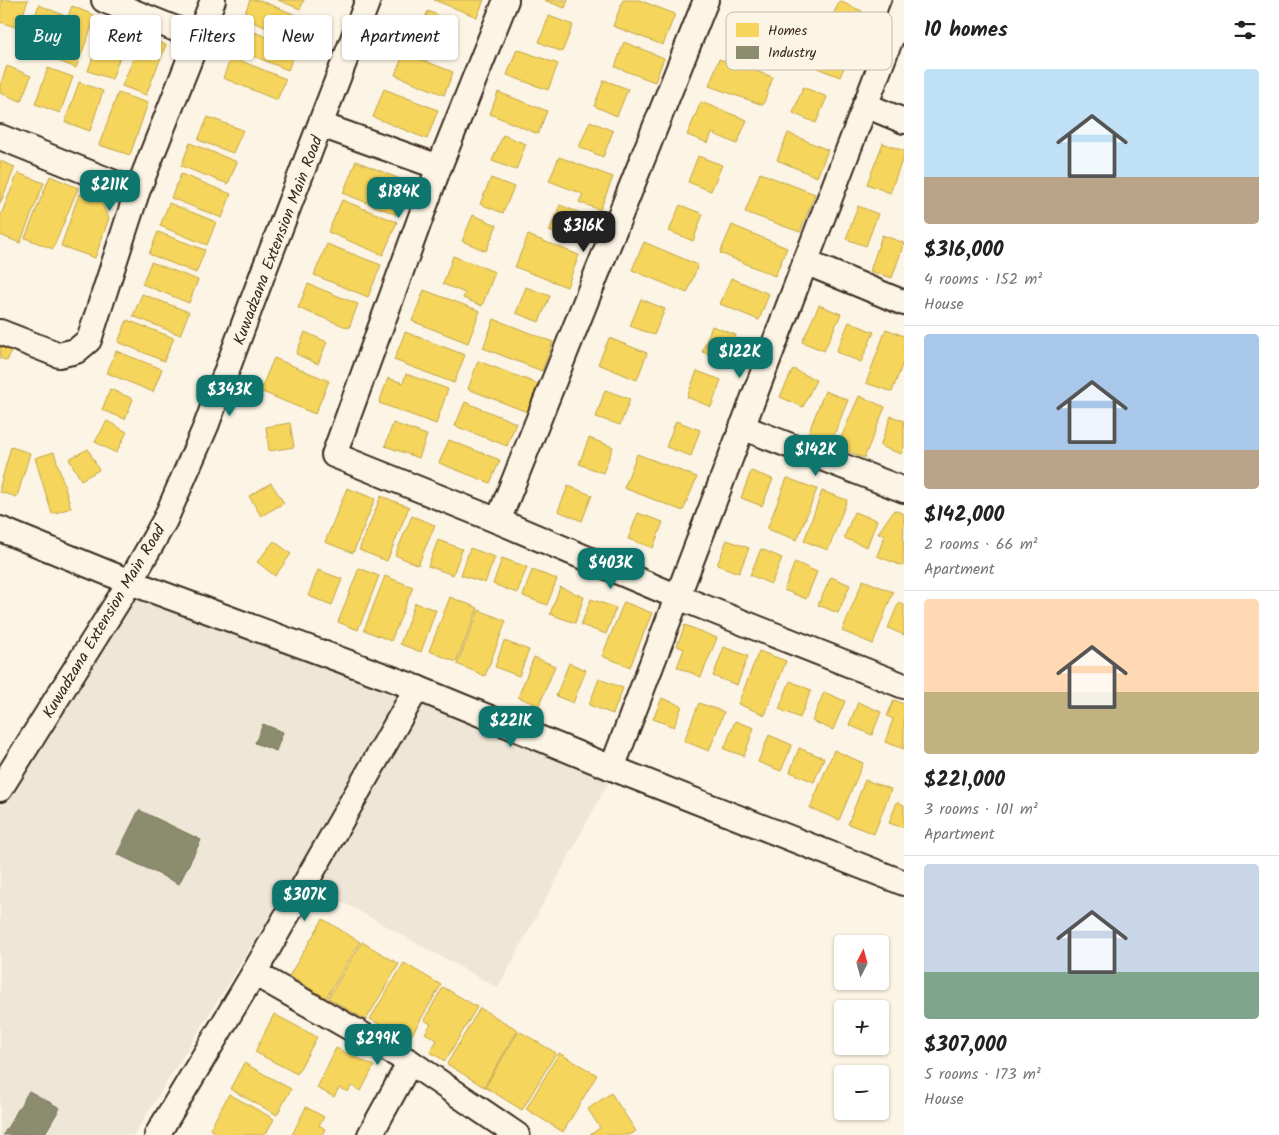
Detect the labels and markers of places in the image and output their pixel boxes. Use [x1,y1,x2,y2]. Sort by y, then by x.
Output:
pin: $211K [75,170,145,212]
pin: $184K [364,176,434,219]
pin: $316K [549,210,619,253]
pin: $122K [705,336,775,379]
pin: $343K [195,374,265,417]
pin: $142K [781,434,851,477]
pin: $403K [576,548,646,590]
pin: $221K [476,706,546,748]
pin: $307K [270,880,340,922]
pin: $299K [343,1024,413,1066]

